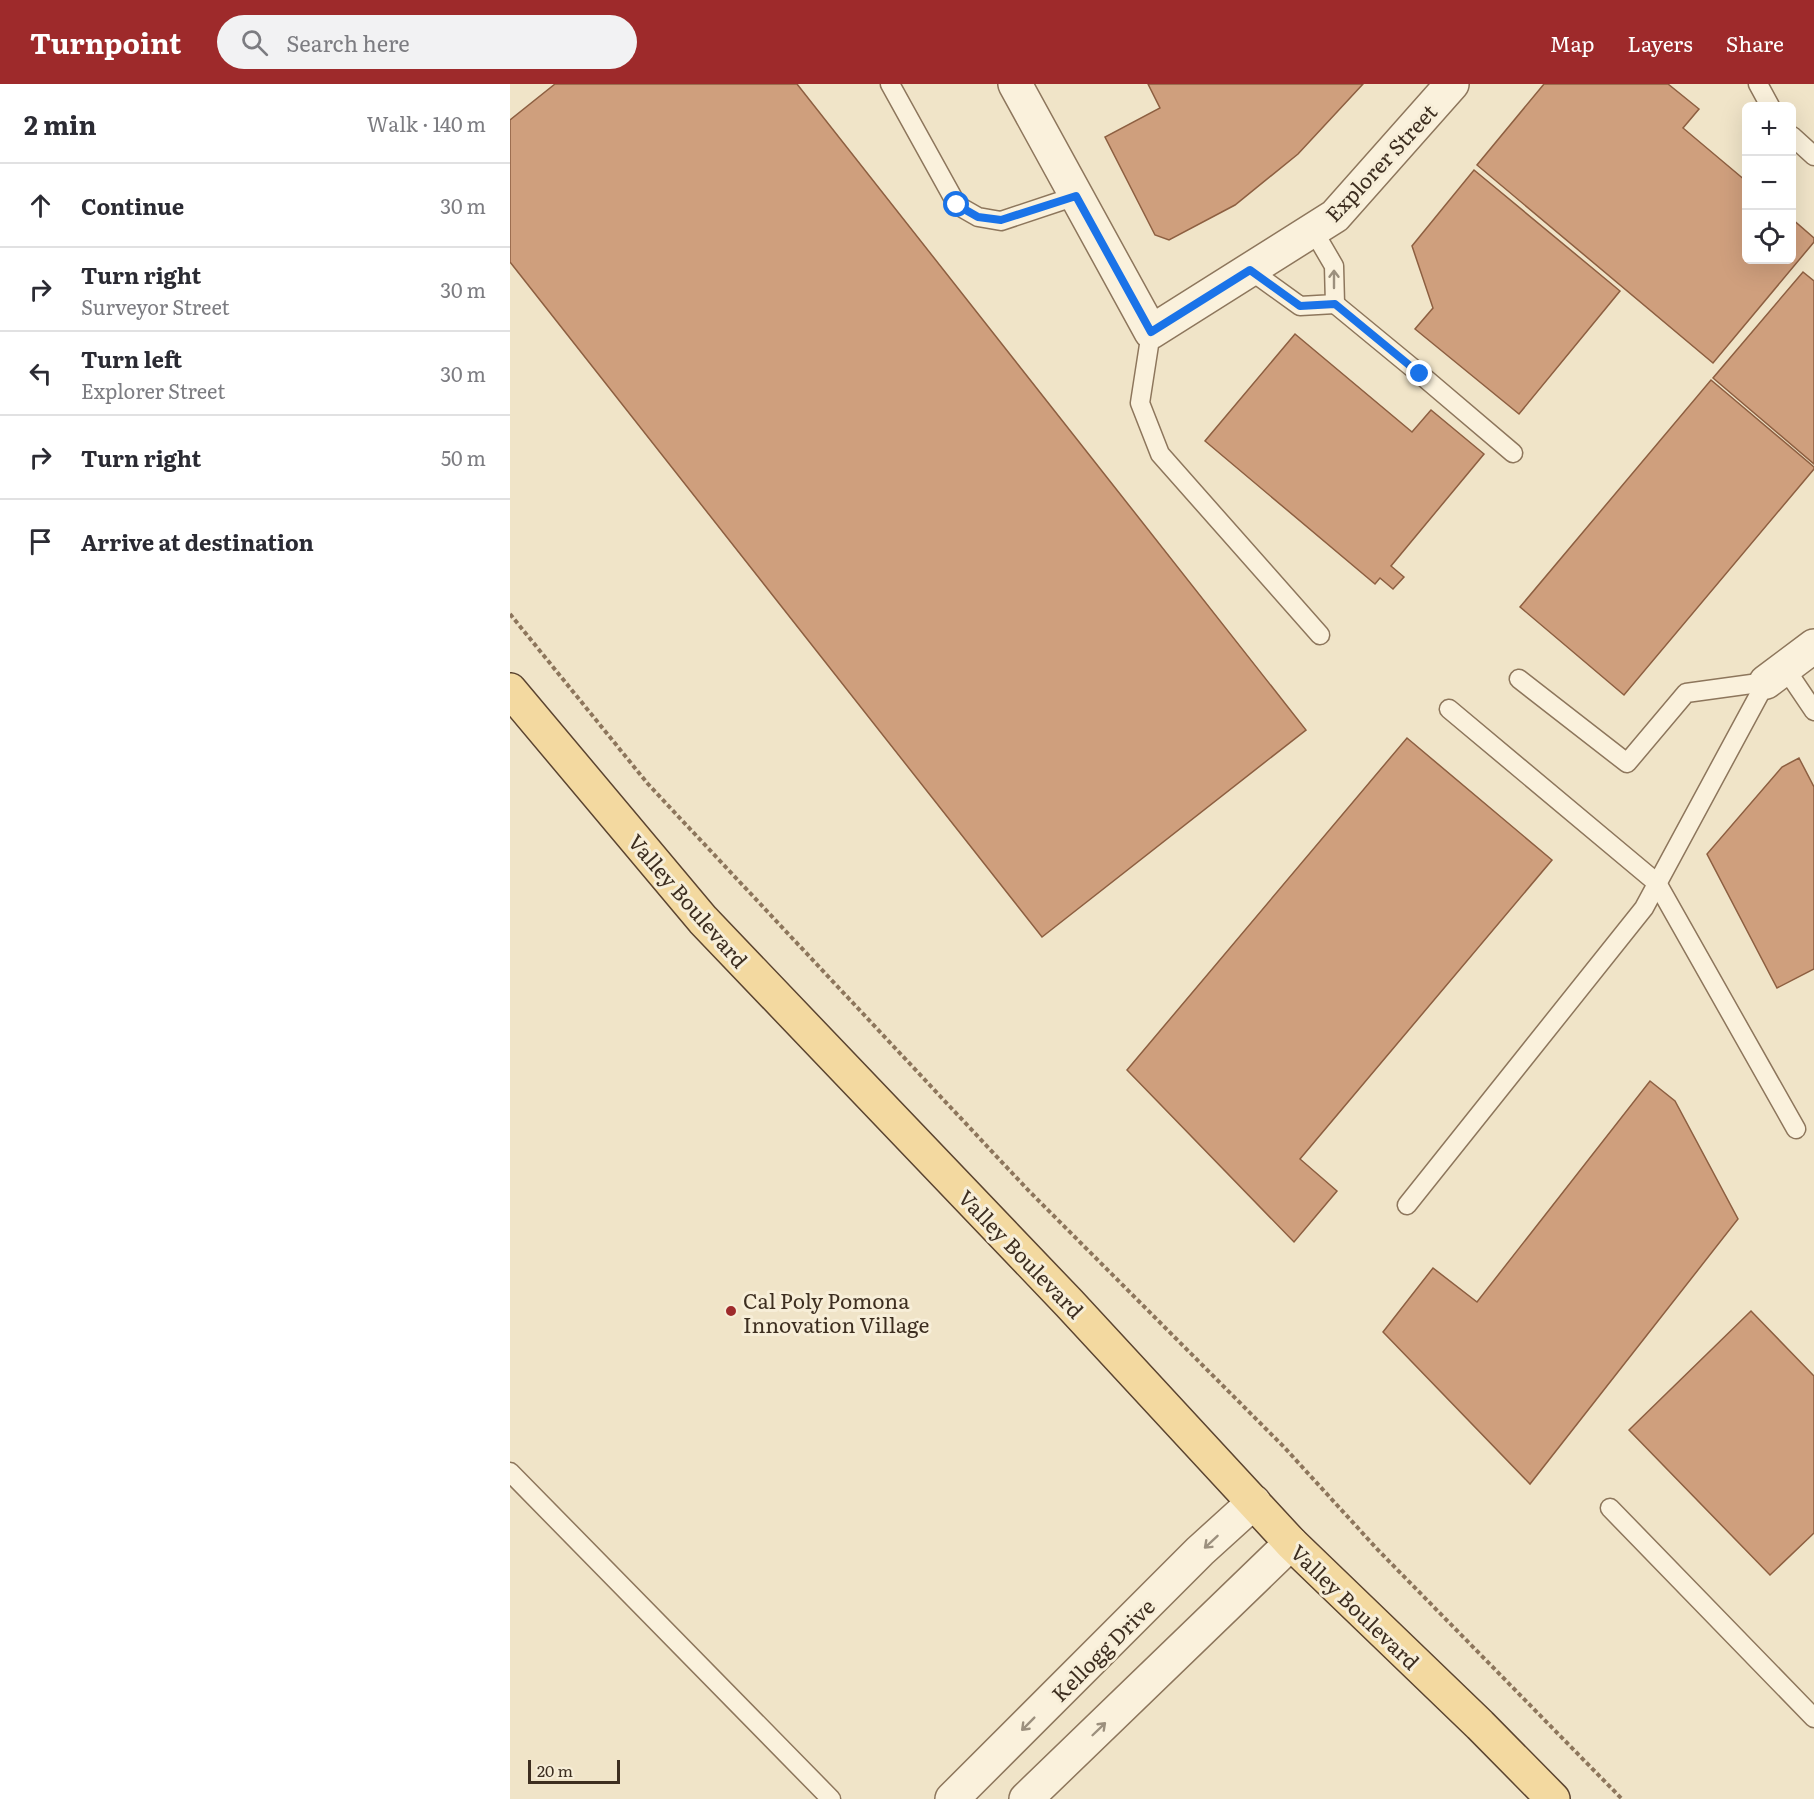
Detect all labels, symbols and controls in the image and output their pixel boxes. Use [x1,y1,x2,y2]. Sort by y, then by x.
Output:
search box [217,15,637,69]
text: Turnpoint [30,21,181,63]
icon: search [238,26,271,59]
text: Search here [286,26,410,59]
text: Map [1550,27,1595,58]
text: Layers [1628,27,1693,58]
text: Share [1726,27,1784,58]
street label: Explorer Street [1317,96,1443,228]
map controls [1742,102,1796,264]
button: + [1742,102,1796,156]
text: 2 min [24,104,97,143]
text: Walk · 140 m [367,108,486,138]
button: − [1742,156,1796,210]
icon: ahead [24,189,57,222]
text: Continue [81,189,184,222]
text: 30 m [440,190,486,220]
route start [943,191,969,217]
button: locate [1742,210,1796,264]
text: Turn right [81,258,201,291]
one-way arrow [1329,270,1340,290]
icon: right [24,273,57,306]
text: 30 m [440,274,486,304]
text: Surveyor Street [81,291,230,321]
text: Turn left [81,342,182,375]
icon: left [24,357,57,390]
text: 30 m [440,358,486,388]
route end [1406,360,1432,386]
text: Explorer Street [81,375,225,405]
icon: right [24,441,57,474]
text: Turn right [81,441,201,474]
text: 50 m [441,442,486,472]
icon: arrive [24,525,57,558]
text: Arrive at destination [81,525,314,558]
street label: Valley Boulevard [622,826,756,974]
street label: Valley Boulevard [952,1182,1092,1325]
place label: Cal Poly Pomona Innovation Village [743,1284,929,1339]
marker: Cal Poly Pomona Innovation Village [724,1304,738,1318]
one-way arrow [1203,1535,1218,1549]
street label: Valley Boulevard [1285,1536,1428,1676]
street label: Kellogg Drive [1043,1590,1161,1708]
one-way arrow [1020,1716,1035,1731]
one-way arrow [1091,1722,1106,1737]
scale bar [528,1757,620,1784]
text: 20 m [537,1758,573,1782]

